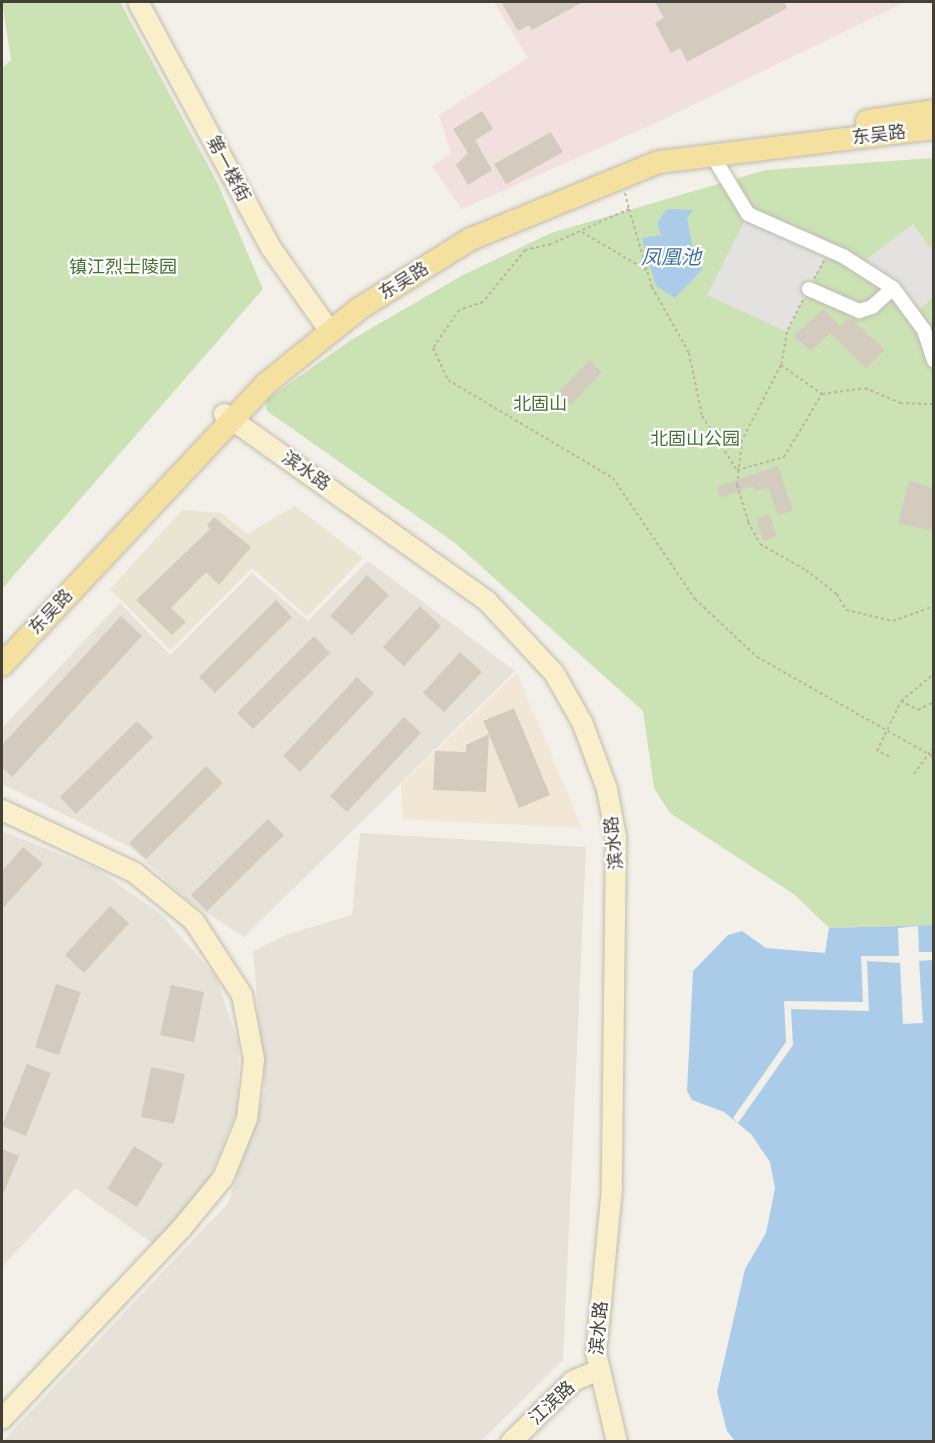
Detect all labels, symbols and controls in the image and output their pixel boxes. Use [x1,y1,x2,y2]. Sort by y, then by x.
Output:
street label: 东吴路 [851,121,907,149]
street label: 第一楼街 [202,132,254,206]
water label: 凤凰池 [641,245,701,269]
park label: 镇江烈士陵园 [69,256,177,278]
street label: 东吴路 [375,258,433,304]
park label: 北固山 [513,393,567,415]
park label: 北固山公园 [650,428,740,450]
street label: 滨水路 [278,447,334,495]
street label: 东吴路 [25,585,77,639]
street label: 滨水路 [600,815,628,871]
street label: 滨水路 [586,1300,612,1356]
street label: 江滨路 [525,1377,579,1429]

